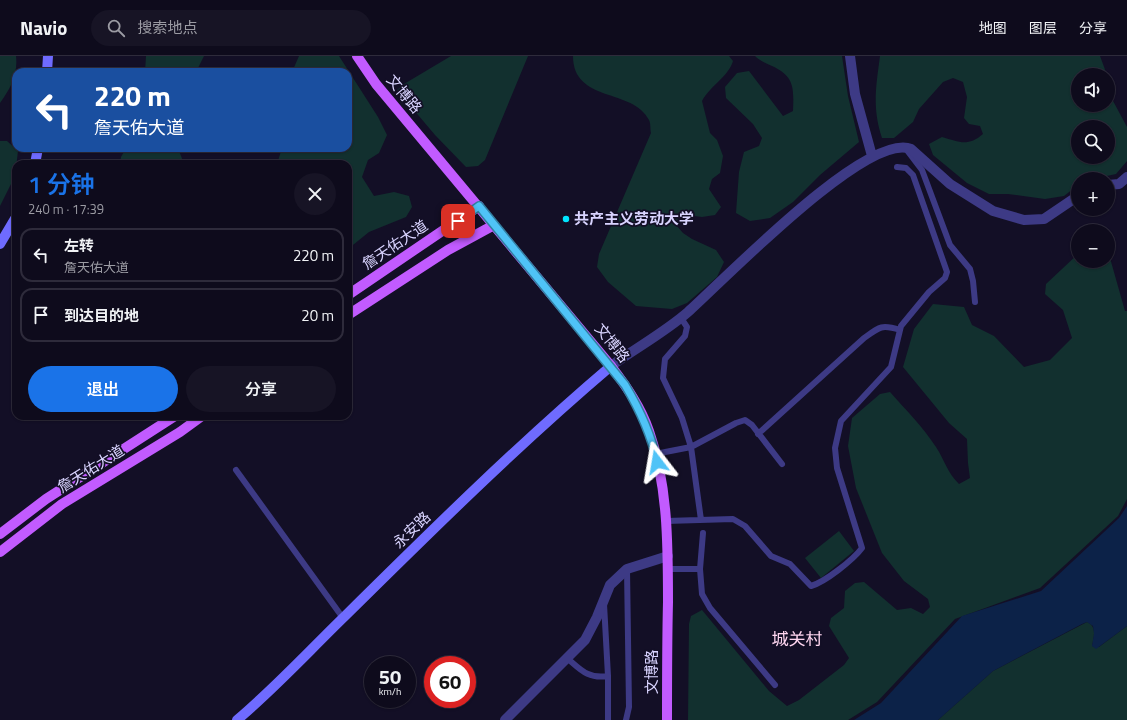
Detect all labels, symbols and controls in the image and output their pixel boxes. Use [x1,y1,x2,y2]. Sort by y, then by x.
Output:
search box [91,10,371,46]
text: Navio [20,13,67,42]
text: 搜索地点 [137,16,197,39]
icon: search [105,17,127,39]
text: 地图 [979,17,1007,38]
text: 图层 [1029,17,1057,38]
text: 分享 [1079,17,1107,38]
map controls [1071,68,1115,268]
button: sound [1071,68,1115,112]
street label: 文博路 [381,69,428,118]
text: 220 m [94,74,171,117]
icon: left [28,84,80,136]
text: 詹天佑大道 [94,114,184,141]
button: search [1071,120,1115,164]
text: 1 分钟 [28,166,95,202]
button: + [1071,172,1115,216]
button: close [294,173,336,215]
text: 240 m · 17:39 [28,199,104,219]
pin [441,204,475,238]
place label: 共产主义劳动大学 [574,207,694,230]
icon: arrive [447,210,469,232]
street label: 詹天佑大道 [357,214,432,275]
marker: 共产主义劳动大学 [561,214,571,224]
button: − [1071,224,1115,268]
text: 左转 [64,234,94,257]
icon: left [30,244,52,266]
text: 220 m [293,244,334,267]
text: 詹天佑大道 [64,257,129,277]
icon: arrive [30,304,52,326]
text: 到达目的地 [64,304,139,327]
text: 20 m [301,304,334,327]
street label: 文博路 [589,318,635,367]
button: 退出 [28,366,178,412]
button: 分享 [186,366,336,412]
street label: 詹天佑大道 [53,439,129,498]
position arrow [636,441,678,483]
street label: 永安路 [387,506,436,554]
district label: 城关村 [772,626,823,652]
street label: 文博路 [640,649,663,695]
speed limit sign: 60 [424,656,476,708]
text: 50 [379,661,401,692]
text: km/h [379,684,401,699]

